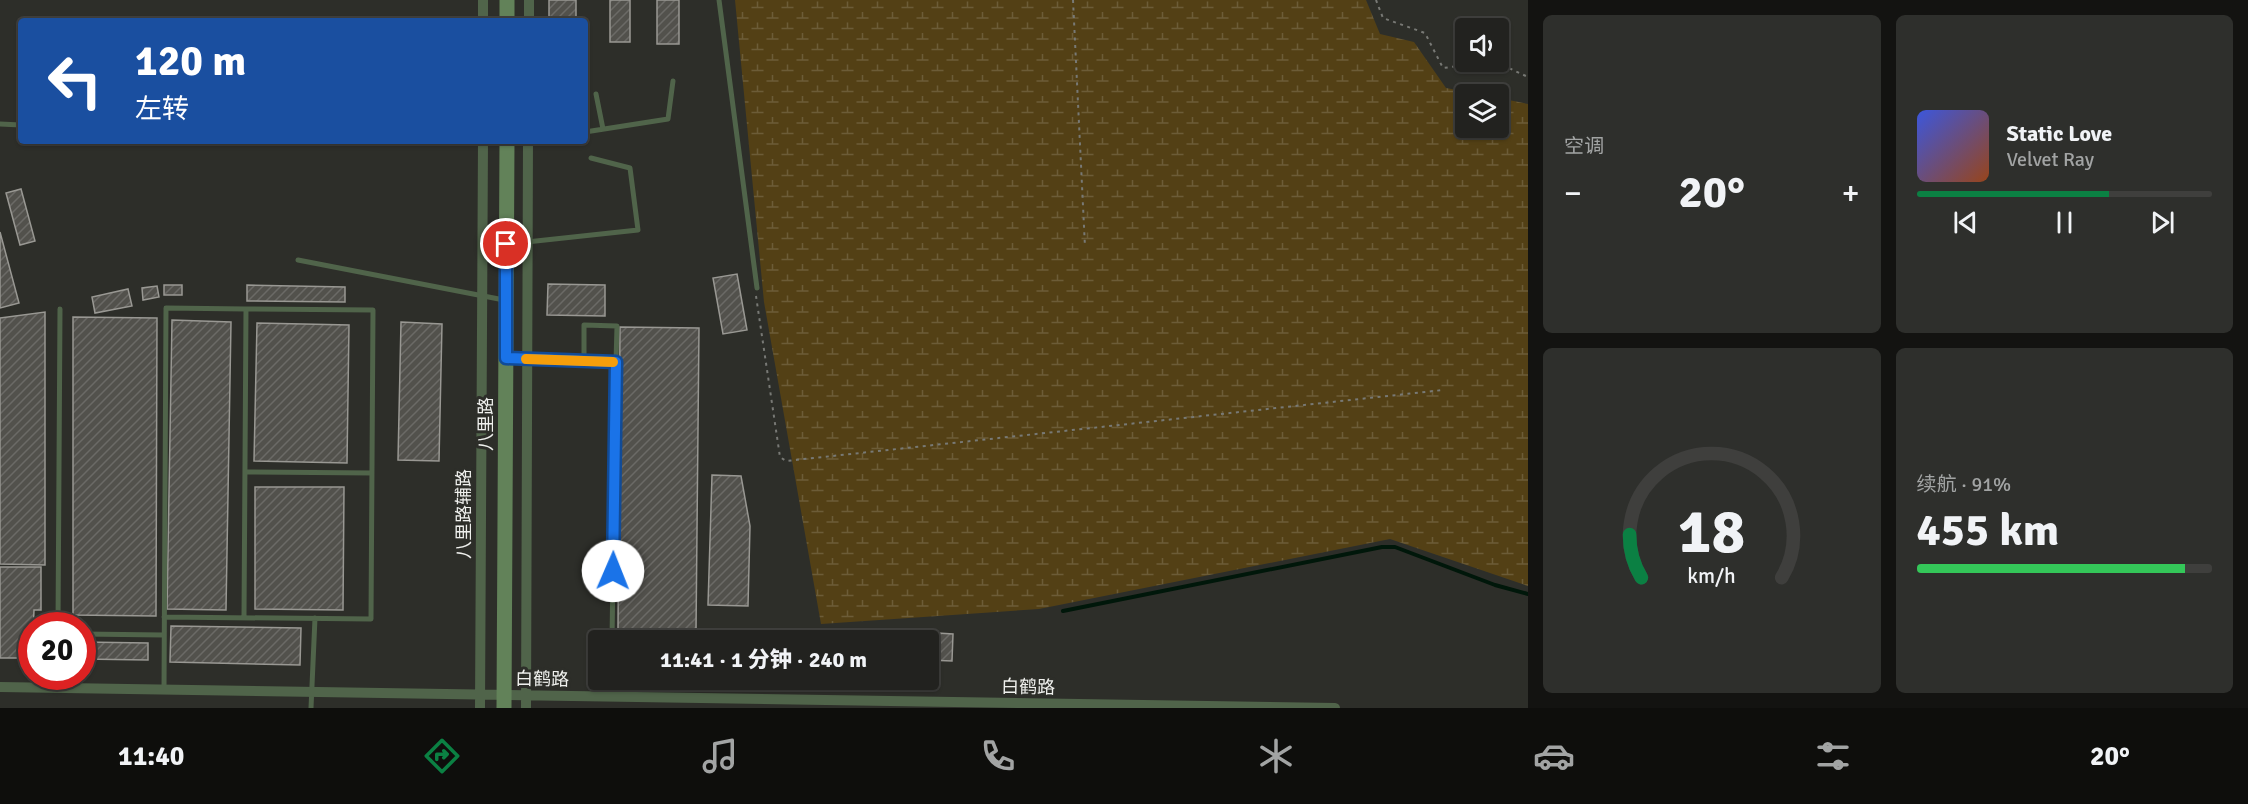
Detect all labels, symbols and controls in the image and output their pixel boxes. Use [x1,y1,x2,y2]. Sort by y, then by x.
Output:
map controls [1455,18,1509,138]
button: sound [1455,18,1509,72]
text: 120 m [135,36,246,87]
icon: left [36,42,114,120]
button: layers [1455,84,1509,138]
text: 左转 [135,93,189,126]
text: Static Love [2007,120,2112,147]
text: 空调 [1564,134,1604,159]
text: Velvet Ray [2007,147,2094,172]
text: 20° [1678,165,1745,220]
text: − [1564,173,1582,214]
text: + [1842,173,1859,214]
icon: previous [1949,206,1982,239]
icon: pause [2048,206,2081,239]
icon: next [2146,206,2179,239]
pin [480,218,531,269]
icon: arrive [489,227,522,260]
street label: 八里路 [475,397,497,451]
street label: 八里路辅路 [453,469,475,559]
text: 续航 · 91% [1917,472,2011,497]
text: 18 [1678,493,1745,570]
text: 455 km [1917,503,2059,558]
position arrow [581,539,645,603]
text: km/h [1687,563,1736,589]
speed limit sign: 20 [18,612,96,690]
text: 11:41 · 1 分钟 · 240 m [660,646,867,673]
street label: 白鹤路 [515,668,569,690]
street label: 白鹤路 [1001,676,1055,698]
icon: directions [421,735,463,777]
icon: music [699,735,741,777]
icon: phone [977,735,1019,777]
icon: climate [1255,735,1297,777]
icon: car [1533,735,1575,777]
icon: filters [1812,735,1854,777]
text: 11:40 [118,740,184,773]
text: 20° [2090,740,2130,773]

